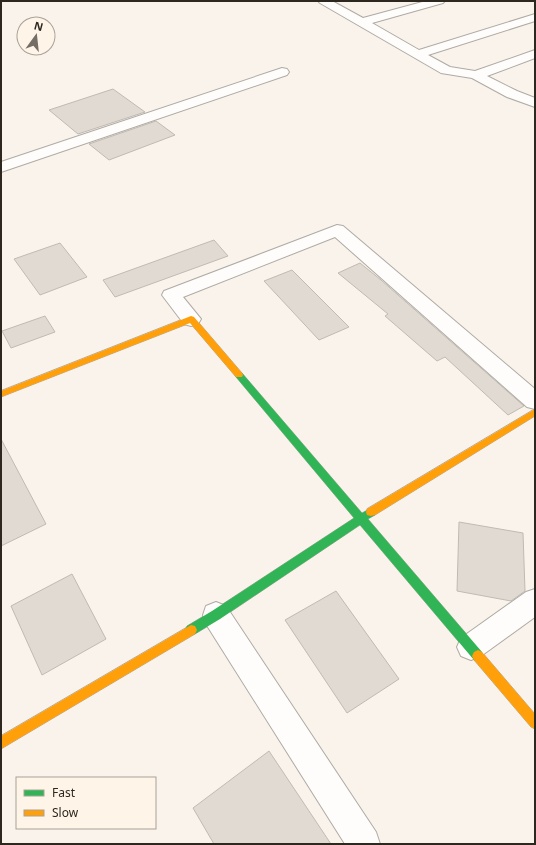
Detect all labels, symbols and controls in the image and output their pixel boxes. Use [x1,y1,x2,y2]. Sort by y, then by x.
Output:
north arrow [16,16,56,56]
text: N [32,17,45,34]
legend [16,777,156,829]
text: Fast [52,784,76,801]
text: Slow [52,804,79,821]

